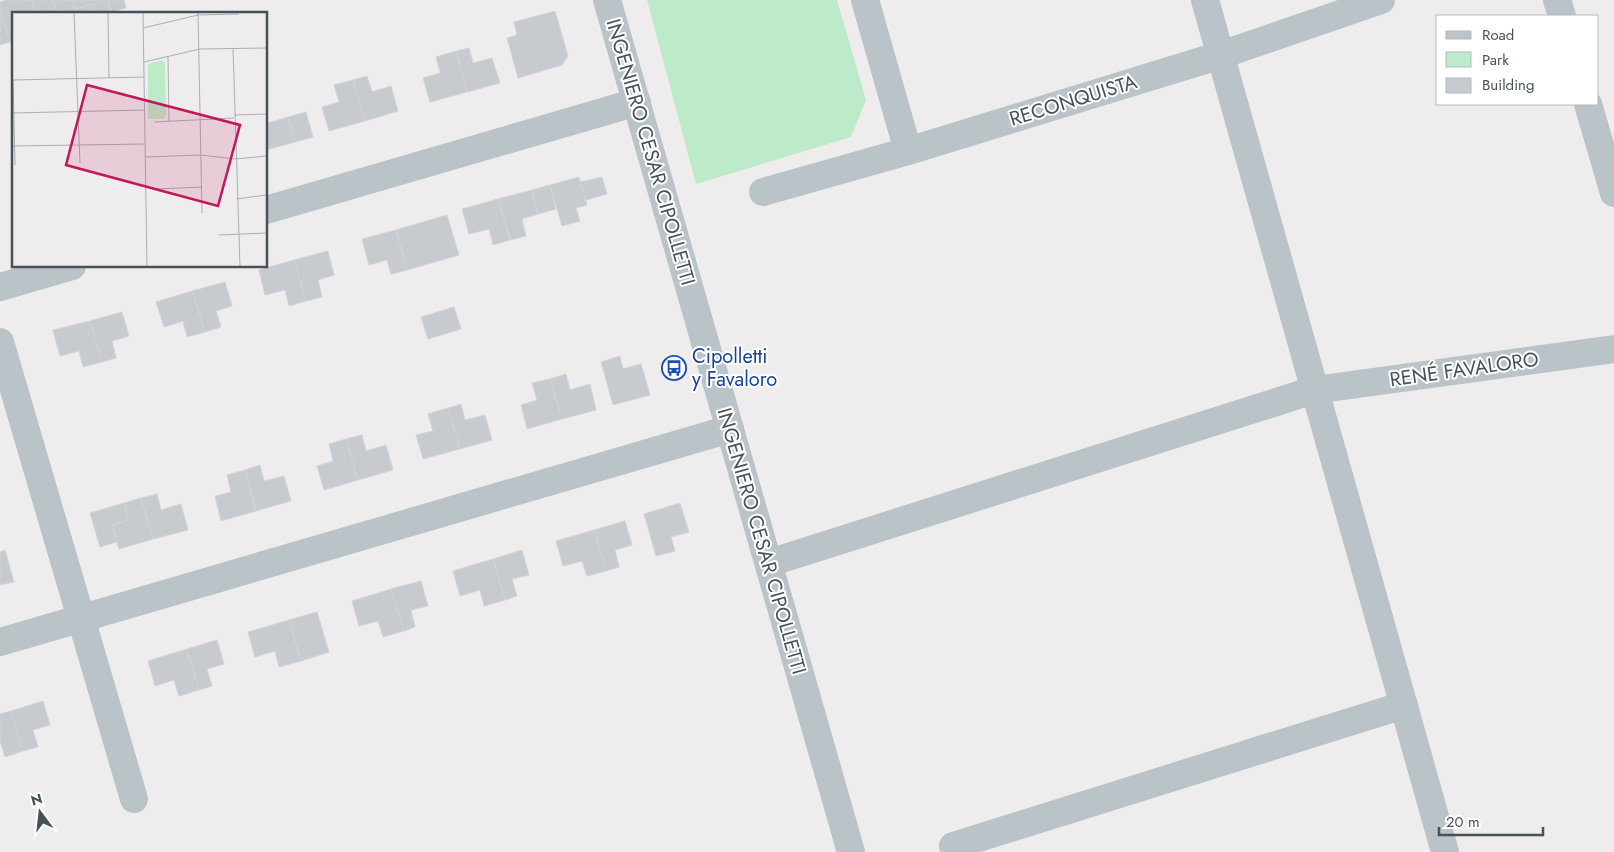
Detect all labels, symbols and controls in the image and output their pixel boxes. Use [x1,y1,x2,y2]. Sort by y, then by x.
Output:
inset map [12,12,268,268]
legend [1436,15,1599,105]
street label: INGENIERO CESAR CIPOLLETTI [599,16,702,289]
text: Road [1482,24,1514,46]
text: Park [1482,49,1509,71]
street label: RECONQUISTA [1006,67,1141,134]
text: Building [1482,74,1534,96]
place label: Cipolletti y Favaloro [692,342,777,394]
street label: RENÉ FAVALORO [1388,345,1540,394]
bus stop icon: Cipolletti y Favaloro [661,355,687,381]
street label: INGENIERO CESAR CIPOLLETTI [710,405,813,678]
north arrow [15,787,65,837]
text: N [29,788,45,811]
scale bar [1439,804,1543,836]
text: 20 m [1446,811,1480,833]

